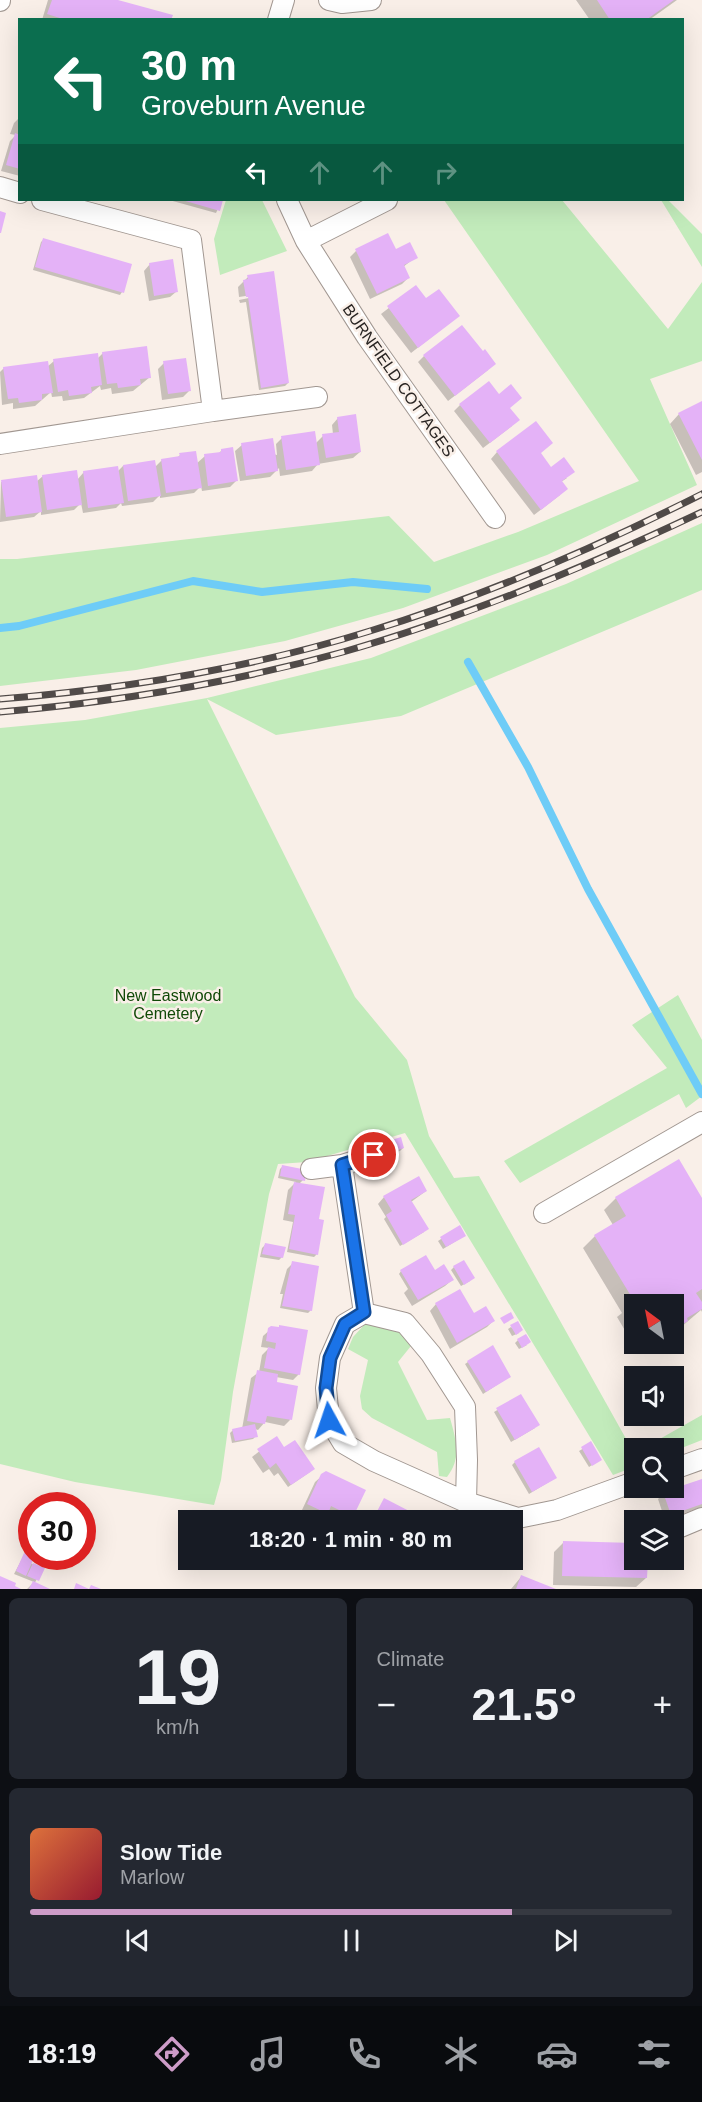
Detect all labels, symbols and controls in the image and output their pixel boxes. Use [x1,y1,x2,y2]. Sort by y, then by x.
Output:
icon: left [42,42,120,120]
text: 30 m [141,42,237,89]
text: Groveburn Avenue [141,91,366,121]
icon: left [240,156,273,189]
icon: ahead [303,156,336,189]
icon: ahead [366,156,399,189]
icon: right [429,156,462,189]
street label: BURNFIELD COTTAGES [339,301,458,460]
park label: New Eastwood Cemetery [115,987,221,1022]
pin [348,1129,399,1180]
icon: arrive [357,1138,390,1171]
north arrow [624,1294,684,1354]
map controls [624,1294,684,1570]
button: sound [624,1366,684,1426]
position arrow [297,1388,361,1452]
button: search [624,1438,684,1498]
speed limit sign: 30 [18,1492,96,1570]
button: layers [624,1510,684,1570]
text: 18:20 · 1 min · 80 m [249,1527,452,1552]
text: 19 [134,1633,221,1721]
text: Climate [377,1648,444,1670]
text: 21.5° [471,1679,577,1730]
text: − [377,1686,396,1723]
text: + [653,1686,672,1723]
text: km/h [156,1716,199,1738]
text: Slow Tide [120,1840,222,1865]
text: Marlow [120,1866,184,1888]
icon: previous [121,1924,154,1957]
icon: pause [335,1924,368,1957]
icon: next [549,1924,582,1957]
icon: directions [151,2033,193,2075]
icon: music [247,2033,289,2075]
icon: phone [343,2033,385,2075]
icon: climate [440,2033,482,2075]
icon: car [536,2033,578,2075]
icon: filters [633,2033,675,2075]
text: 18:19 [27,2039,96,2069]

